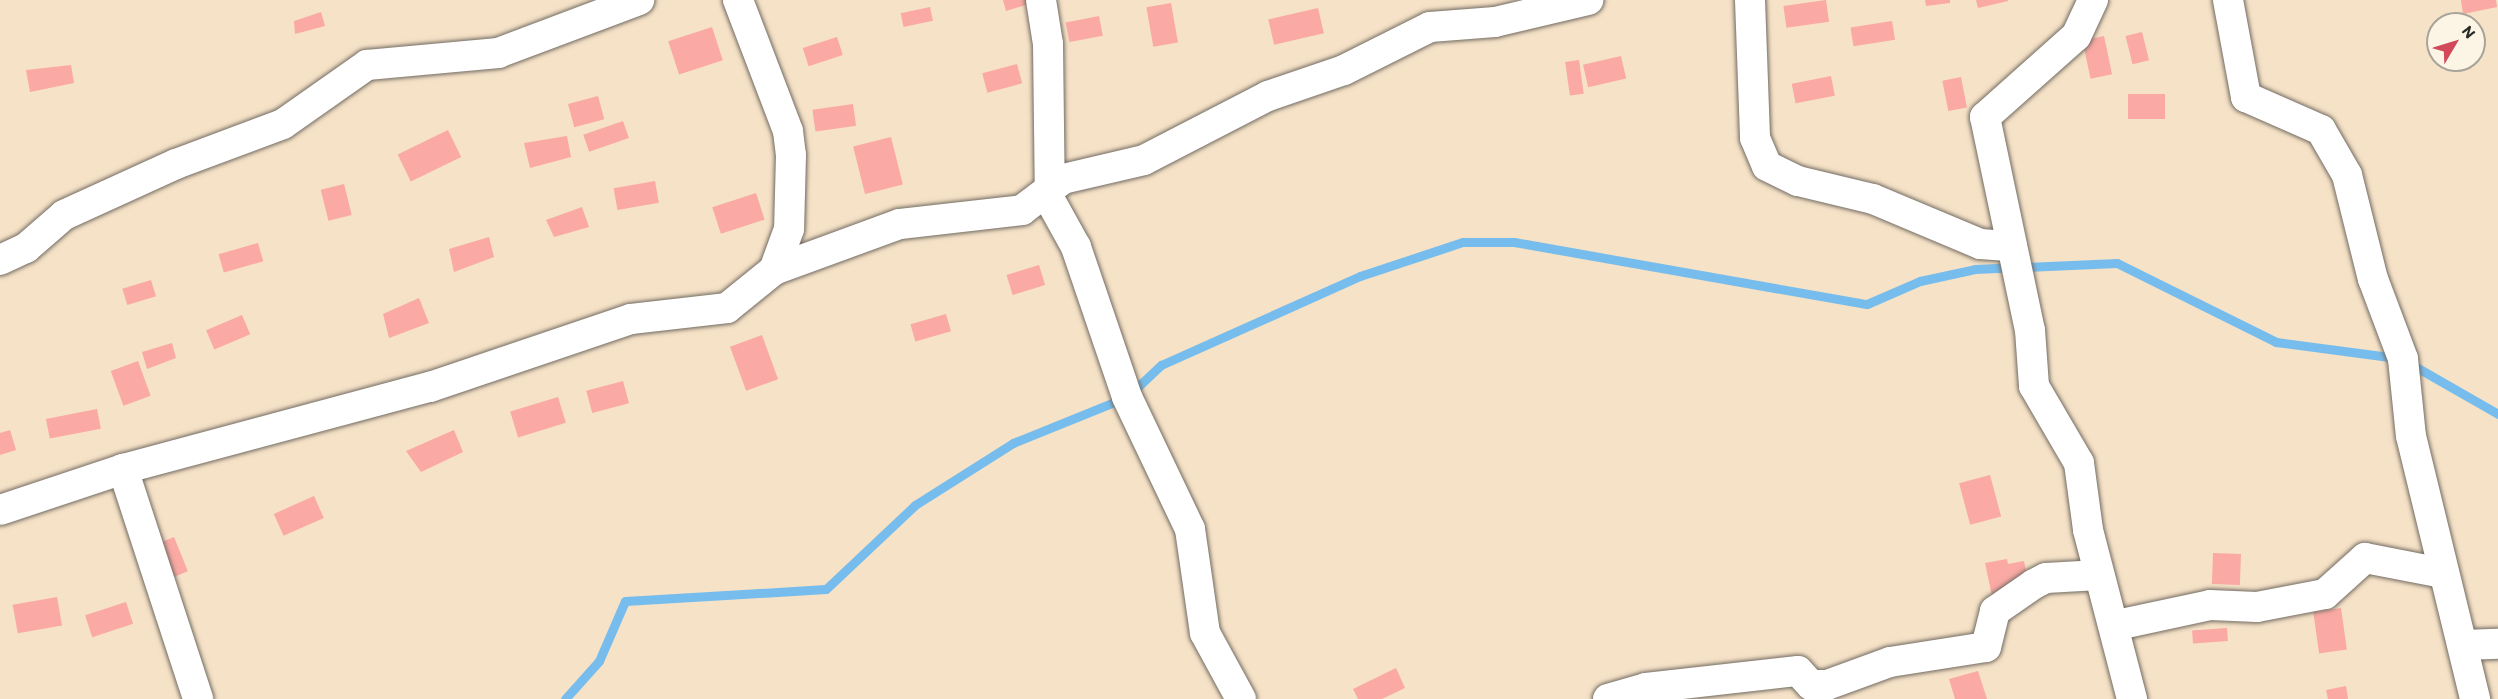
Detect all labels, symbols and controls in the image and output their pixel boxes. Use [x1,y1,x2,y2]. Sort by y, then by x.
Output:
north arrow [2426,12,2486,72]
text: N [2458,22,2480,42]

